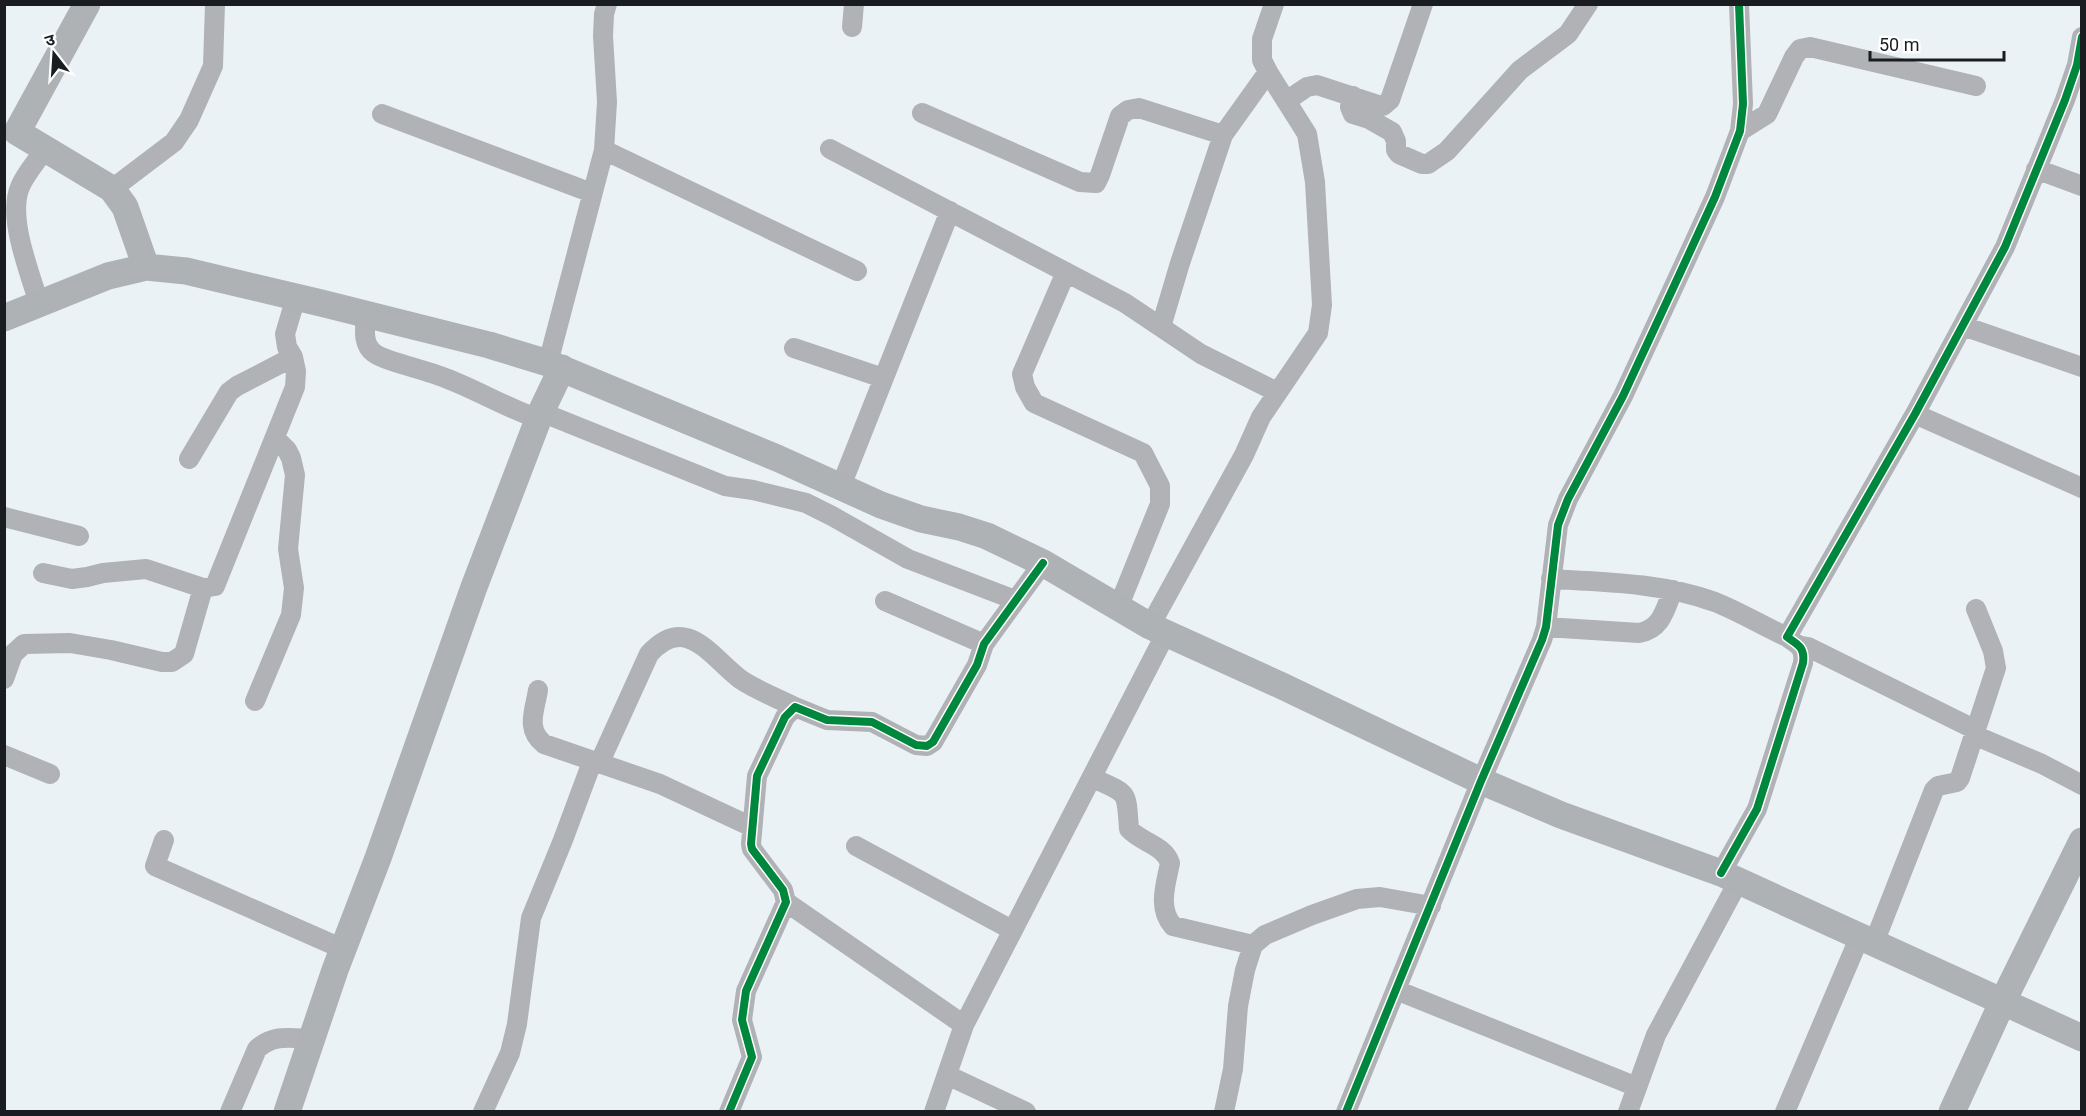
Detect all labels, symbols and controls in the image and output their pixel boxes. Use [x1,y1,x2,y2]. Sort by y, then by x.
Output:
north arrow [24,24,84,84]
scale bar [1870,24,2004,62]
text: उ [43,29,58,51]
text: 50 m [1879,34,1919,55]

